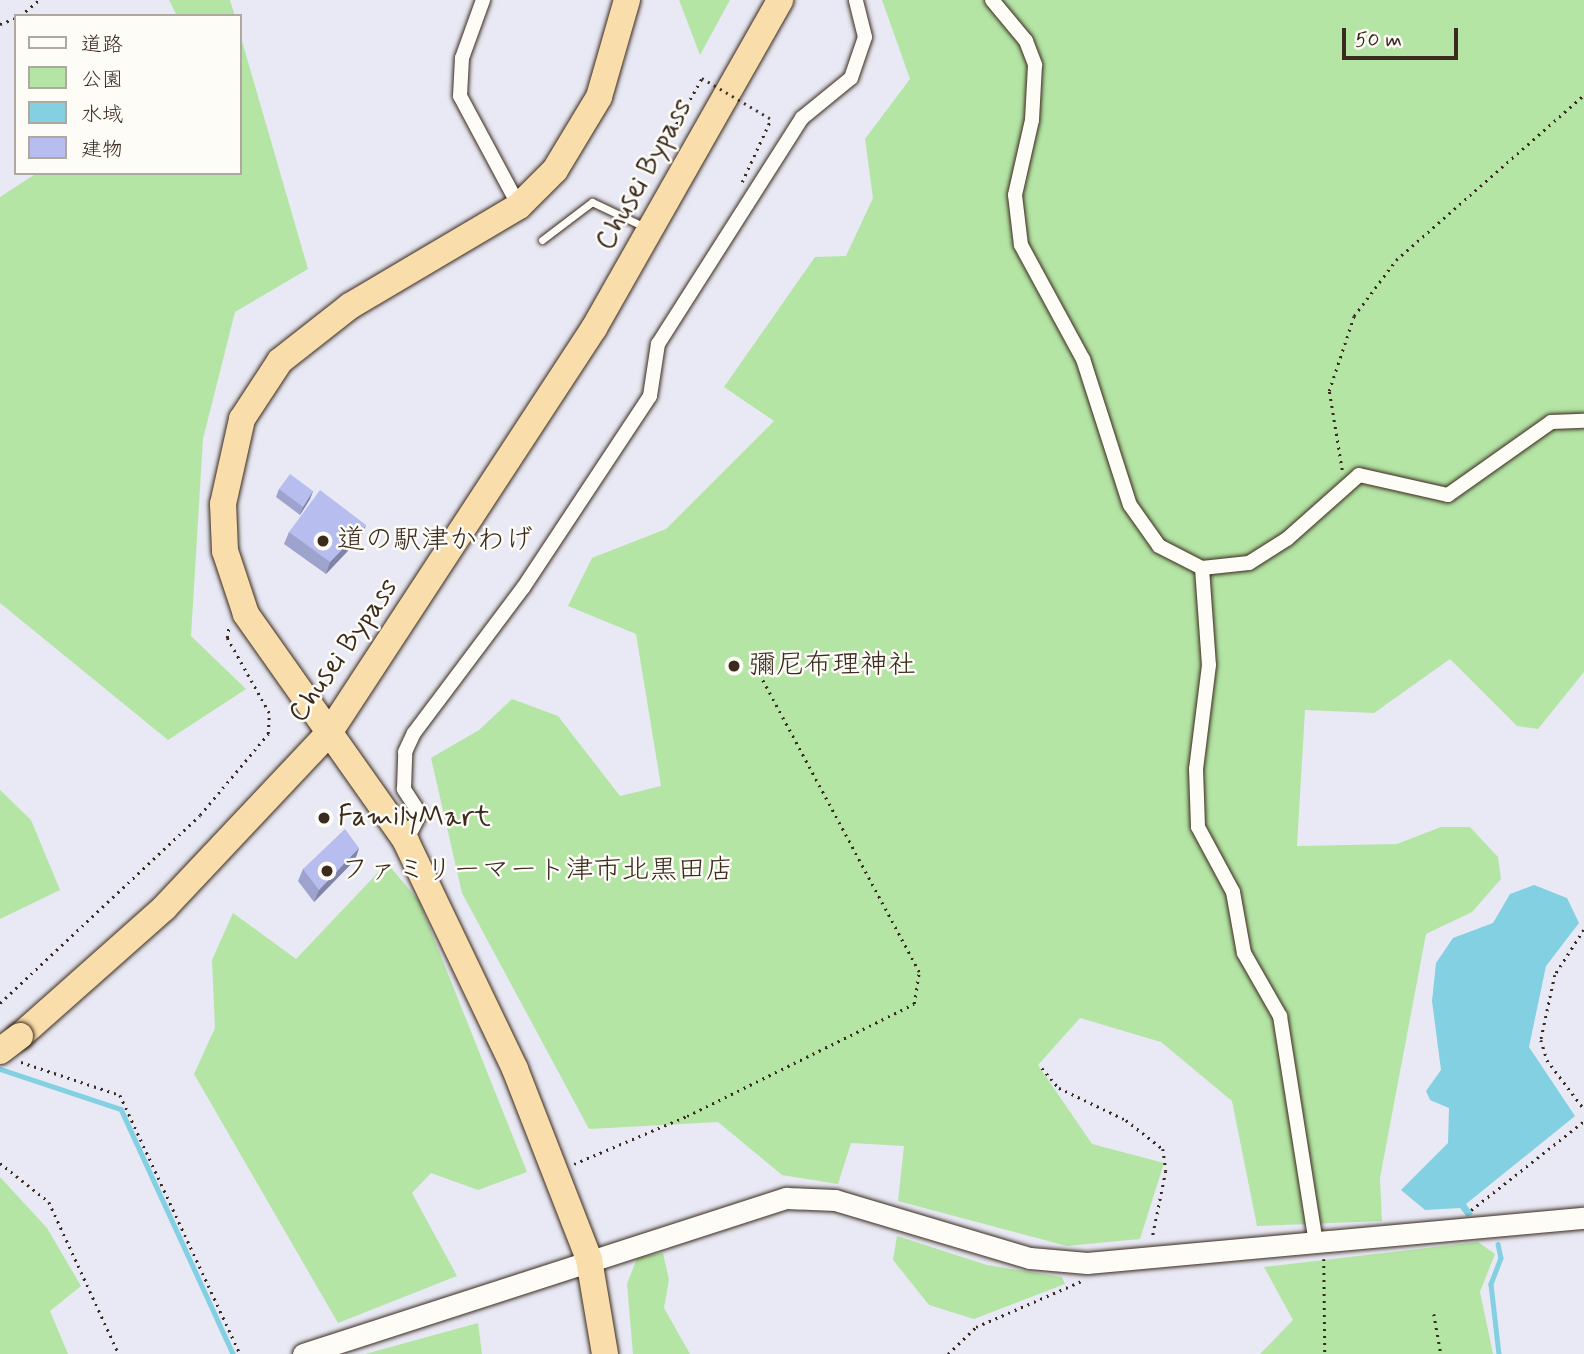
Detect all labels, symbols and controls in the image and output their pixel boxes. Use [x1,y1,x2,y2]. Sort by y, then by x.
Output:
legend [14,14,242,175]
scale bar [1346,14,1462,58]
text: 50 m [1355,26,1402,54]
text: 道路 [81,31,123,59]
text: 公園 [81,66,123,94]
street label: Chusei Bypass [590,93,700,257]
text: 水域 [81,101,123,129]
text: 建物 [81,136,123,164]
place label: 道の駅津かわげ [337,524,533,558]
marker: 道の駅津かわげ [315,533,331,549]
street label: Chusei Bypass [282,572,406,730]
place label: 彌尼布理神社 [748,649,916,683]
marker: 彌尼布理神社 [726,658,742,674]
place label: FamilyMart [338,801,491,835]
marker: FamilyMart [316,810,332,826]
place label: ファミリーマート津市北黒田店 [341,854,733,888]
marker: ファミリーマート津市北黒田店 [319,863,335,879]

